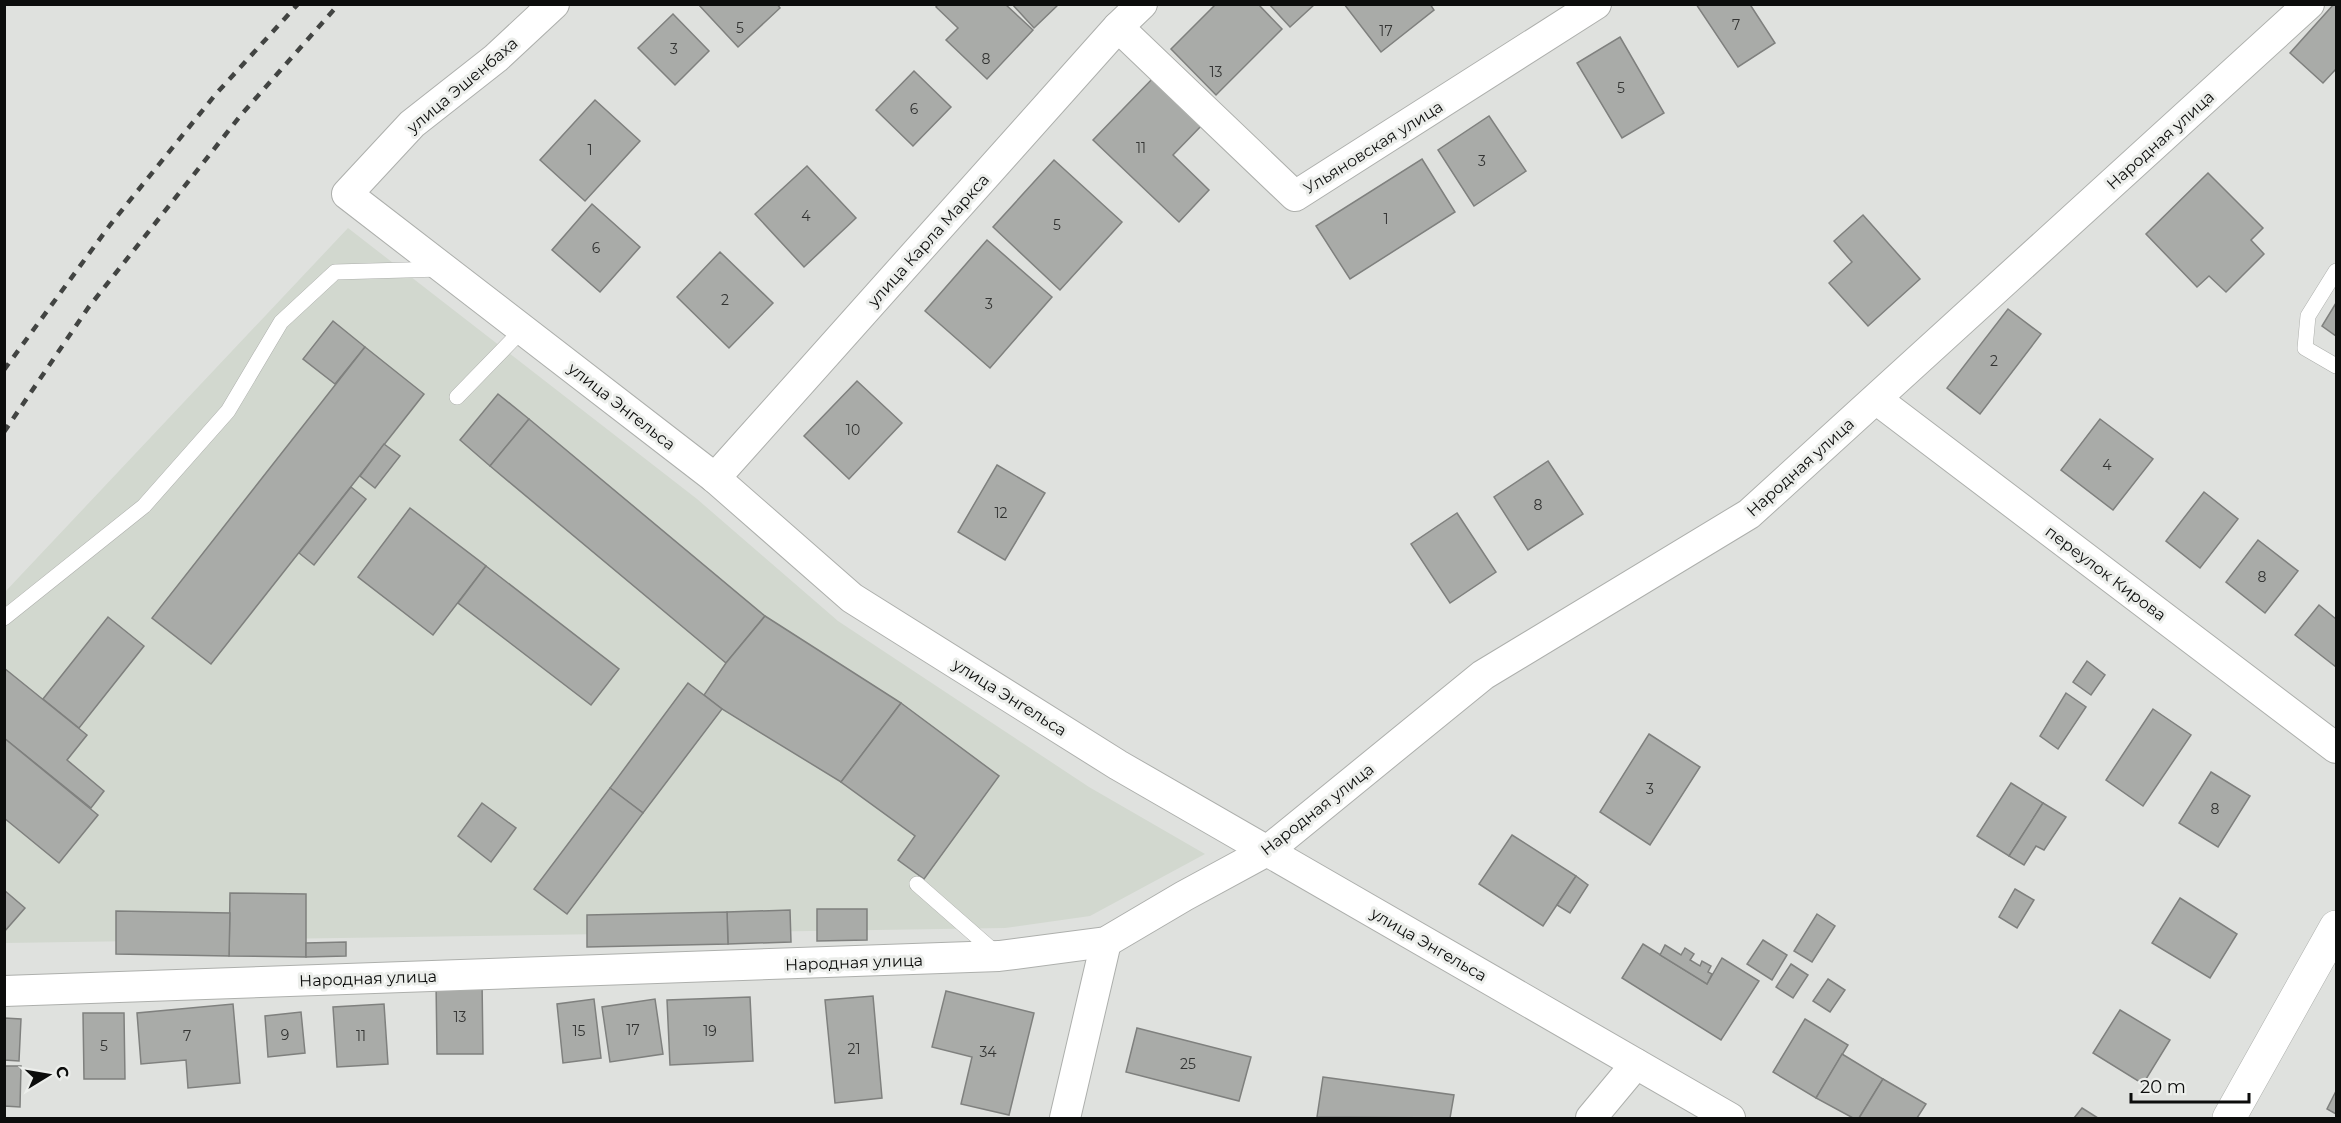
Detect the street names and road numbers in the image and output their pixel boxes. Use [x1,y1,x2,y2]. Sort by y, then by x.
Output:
street label: улица Эшенбаха [402,34,521,138]
street label: Народная улица [2103,87,2218,194]
street label: Ульяновская улица [1300,97,1446,198]
street label: улица Карла Маркса [863,170,993,311]
street label: улица Энгельса [564,358,679,454]
street label: Народная улица [1743,414,1858,521]
street label: переулок Кирова [2042,522,2170,625]
street label: улица Энгельса [948,654,1070,740]
street label: Народная улица [1257,759,1378,859]
street label: улица Энгельса [1367,903,1490,985]
street label: Народная улица [785,951,923,974]
street label: Народная улица [299,967,437,990]

